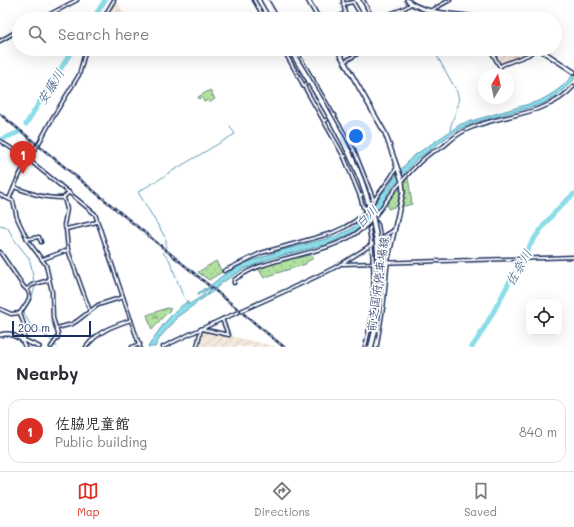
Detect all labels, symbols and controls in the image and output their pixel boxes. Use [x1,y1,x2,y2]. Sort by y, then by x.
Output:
search box [12,12,562,56]
icon: search [26,23,48,45]
text: Search here [58,24,149,44]
water label: 安藤川 [32,65,68,107]
north arrow [478,68,514,104]
your location [346,126,366,146]
pin: 1 [10,141,36,174]
water label: 白川 [351,201,381,231]
street label: 前芝国府停車場線 [362,235,392,333]
water label: 佐奈川 [501,246,535,288]
map controls [526,299,562,335]
button: locate [526,299,562,335]
scale bar [12,319,91,338]
text: 200 m [18,320,50,335]
text: Nearby [16,362,78,384]
text: 佐脇児童館 [55,413,130,433]
text: 1 [27,423,33,440]
text: 840 m [519,423,557,440]
text: Public building [55,433,147,450]
tab: Map [77,480,100,519]
tab: Directions [254,480,310,519]
tab: Saved [464,480,497,519]

